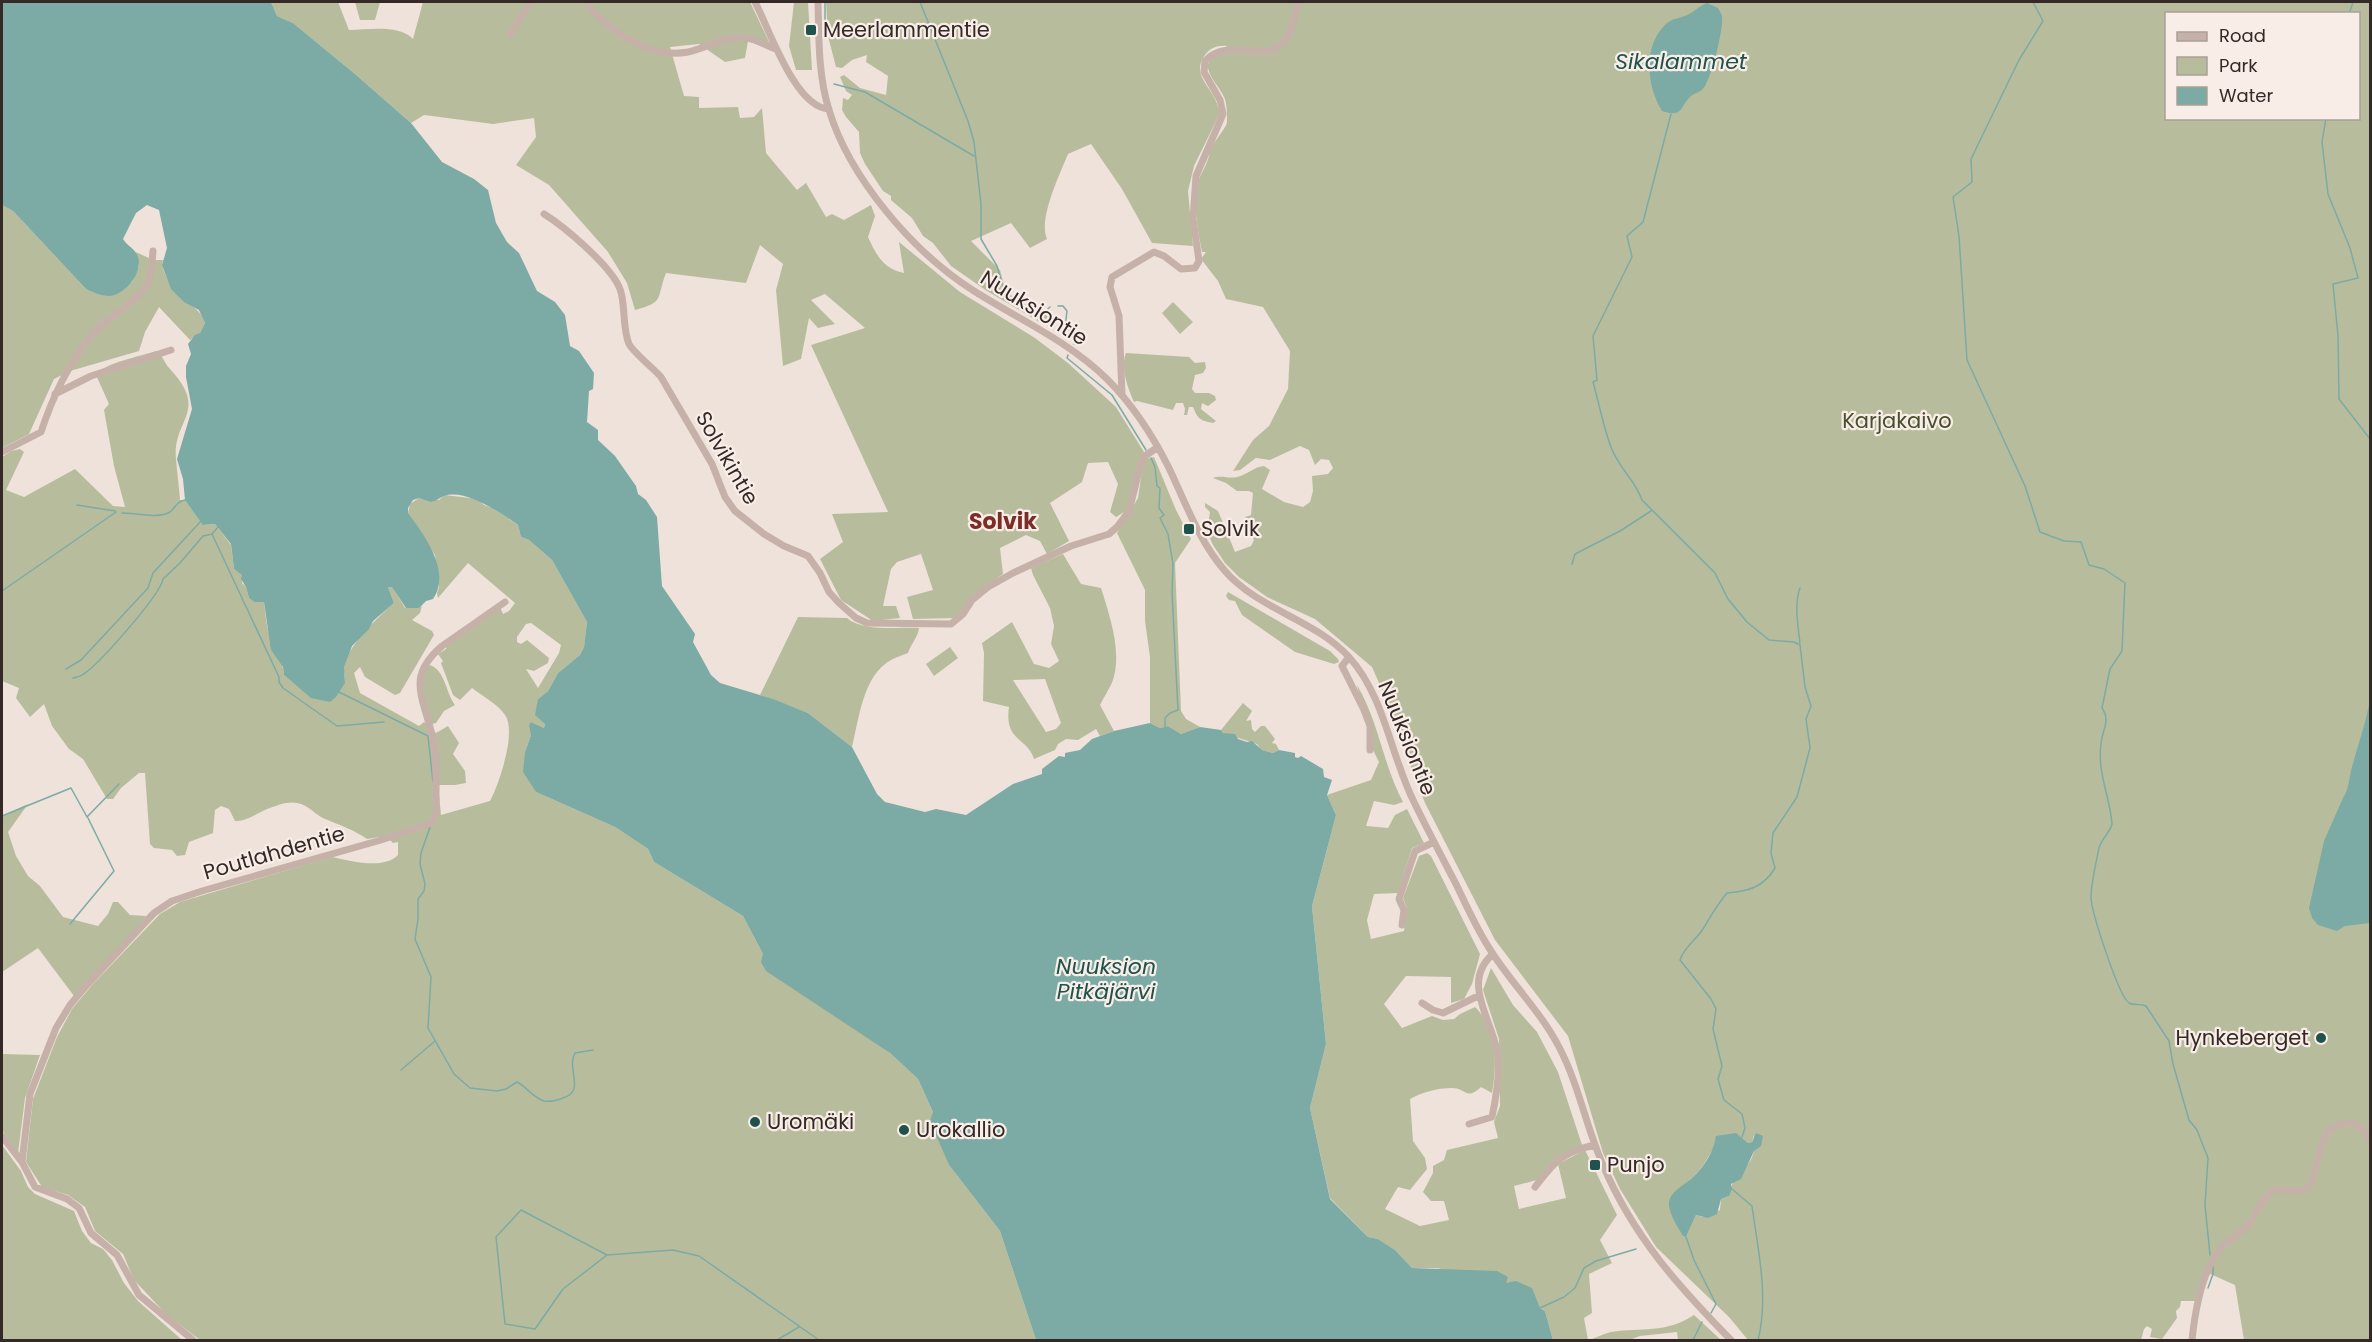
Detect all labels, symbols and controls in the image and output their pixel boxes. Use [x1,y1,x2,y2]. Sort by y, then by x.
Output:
legend [2165,12,2360,120]
place label: Meerlammentie [823,15,990,44]
marker: Meerlammentie [804,23,818,37]
text: Road [2219,23,2266,48]
water label: Sikalammet [1615,46,1748,77]
text: Park [2219,53,2258,78]
text: Water [2219,83,2273,108]
street label: Nuuksiontie [975,263,1093,352]
street label: Solvikintie [689,406,766,510]
park label: Karjakaivo [1842,406,1952,435]
district label: Solvik [969,506,1037,537]
place label: Solvik [1201,514,1260,543]
marker: Solvik [1182,522,1196,536]
street label: Nuuksiontie [1371,676,1444,799]
street label: Poutlahdentie [200,818,348,887]
water label: Nuuksion Pitkäjärvi [1056,951,1156,1007]
place label: Hynkeberget [2175,1023,2309,1052]
marker: Hynkeberget [2314,1031,2328,1045]
place label: Uromäki [767,1107,854,1136]
marker: Uromäki [748,1115,762,1129]
place label: Urokallio [916,1115,1005,1144]
marker: Urokallio [897,1123,911,1137]
place label: Punjo [1607,1150,1665,1179]
marker: Punjo [1588,1158,1602,1172]

